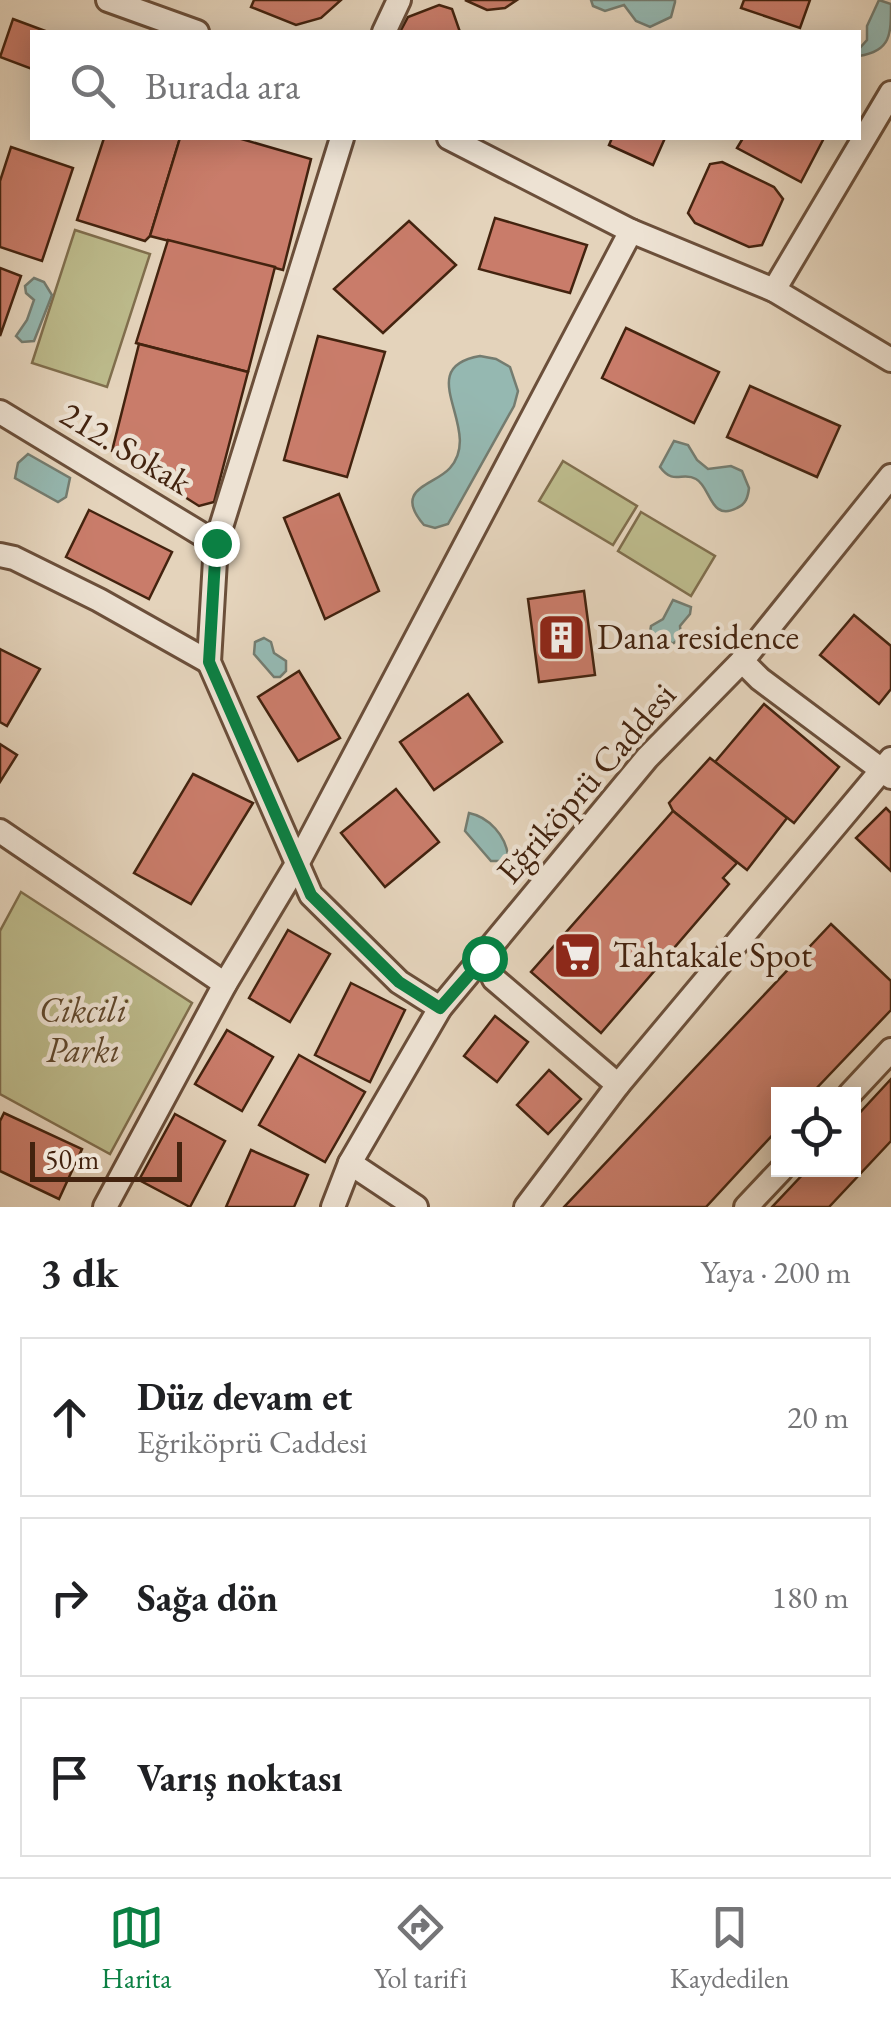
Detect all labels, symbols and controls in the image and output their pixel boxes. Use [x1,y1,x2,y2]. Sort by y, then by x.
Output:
search box [30,30,861,140]
icon: search [65,58,120,113]
text: Burada ara [145,61,300,110]
street label: 212. Sokak [52,391,201,505]
route end [194,521,240,567]
building icon: Dana residence [536,611,588,663]
place label: Dana residence [597,614,799,659]
street label: Eğriköprü Caddesi [486,673,685,893]
supermarket icon: Tahtakale Spot [552,929,604,981]
place label: Tahtakale Spot [613,932,812,977]
route start [462,936,508,982]
park label: Cikcili Parkı [39,987,129,1072]
map controls [771,1087,861,1177]
button: locate [771,1087,861,1177]
scale bar [30,1137,182,1182]
text: 50 m [45,1141,99,1177]
text: 3 dk [40,1245,118,1300]
text: Yaya · 200 m [700,1251,851,1293]
text: Düz devam et [137,1372,352,1421]
icon: ahead [42,1390,97,1445]
text: 20 m [787,1396,849,1438]
text: Eğriköprü Caddesi [137,1421,367,1463]
icon: right [42,1570,97,1625]
text: Sağa dön [137,1573,278,1622]
text: 180 m [772,1576,849,1618]
icon: arrive [42,1750,97,1805]
text: Varış noktası [137,1753,343,1802]
tab: Harita [101,1900,171,1996]
tab: Yol tarifi [374,1900,467,1996]
tab: Kaydedilen [670,1900,790,1996]

